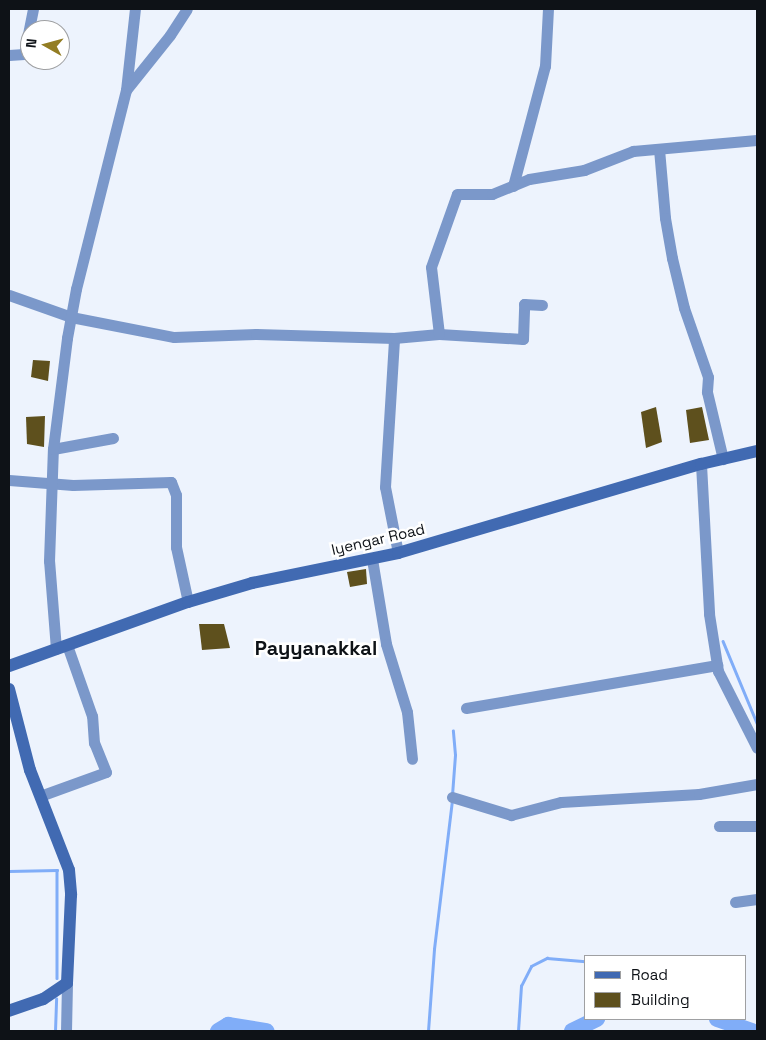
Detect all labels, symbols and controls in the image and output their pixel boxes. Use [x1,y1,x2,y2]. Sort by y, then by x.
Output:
north arrow [20,20,70,70]
text: N [22,38,41,49]
street label: Iyengar Road [329,519,427,559]
district label: Payyanakkal [255,636,377,660]
legend [584,955,746,1020]
text: Road [631,965,668,984]
text: Building [631,990,690,1009]

